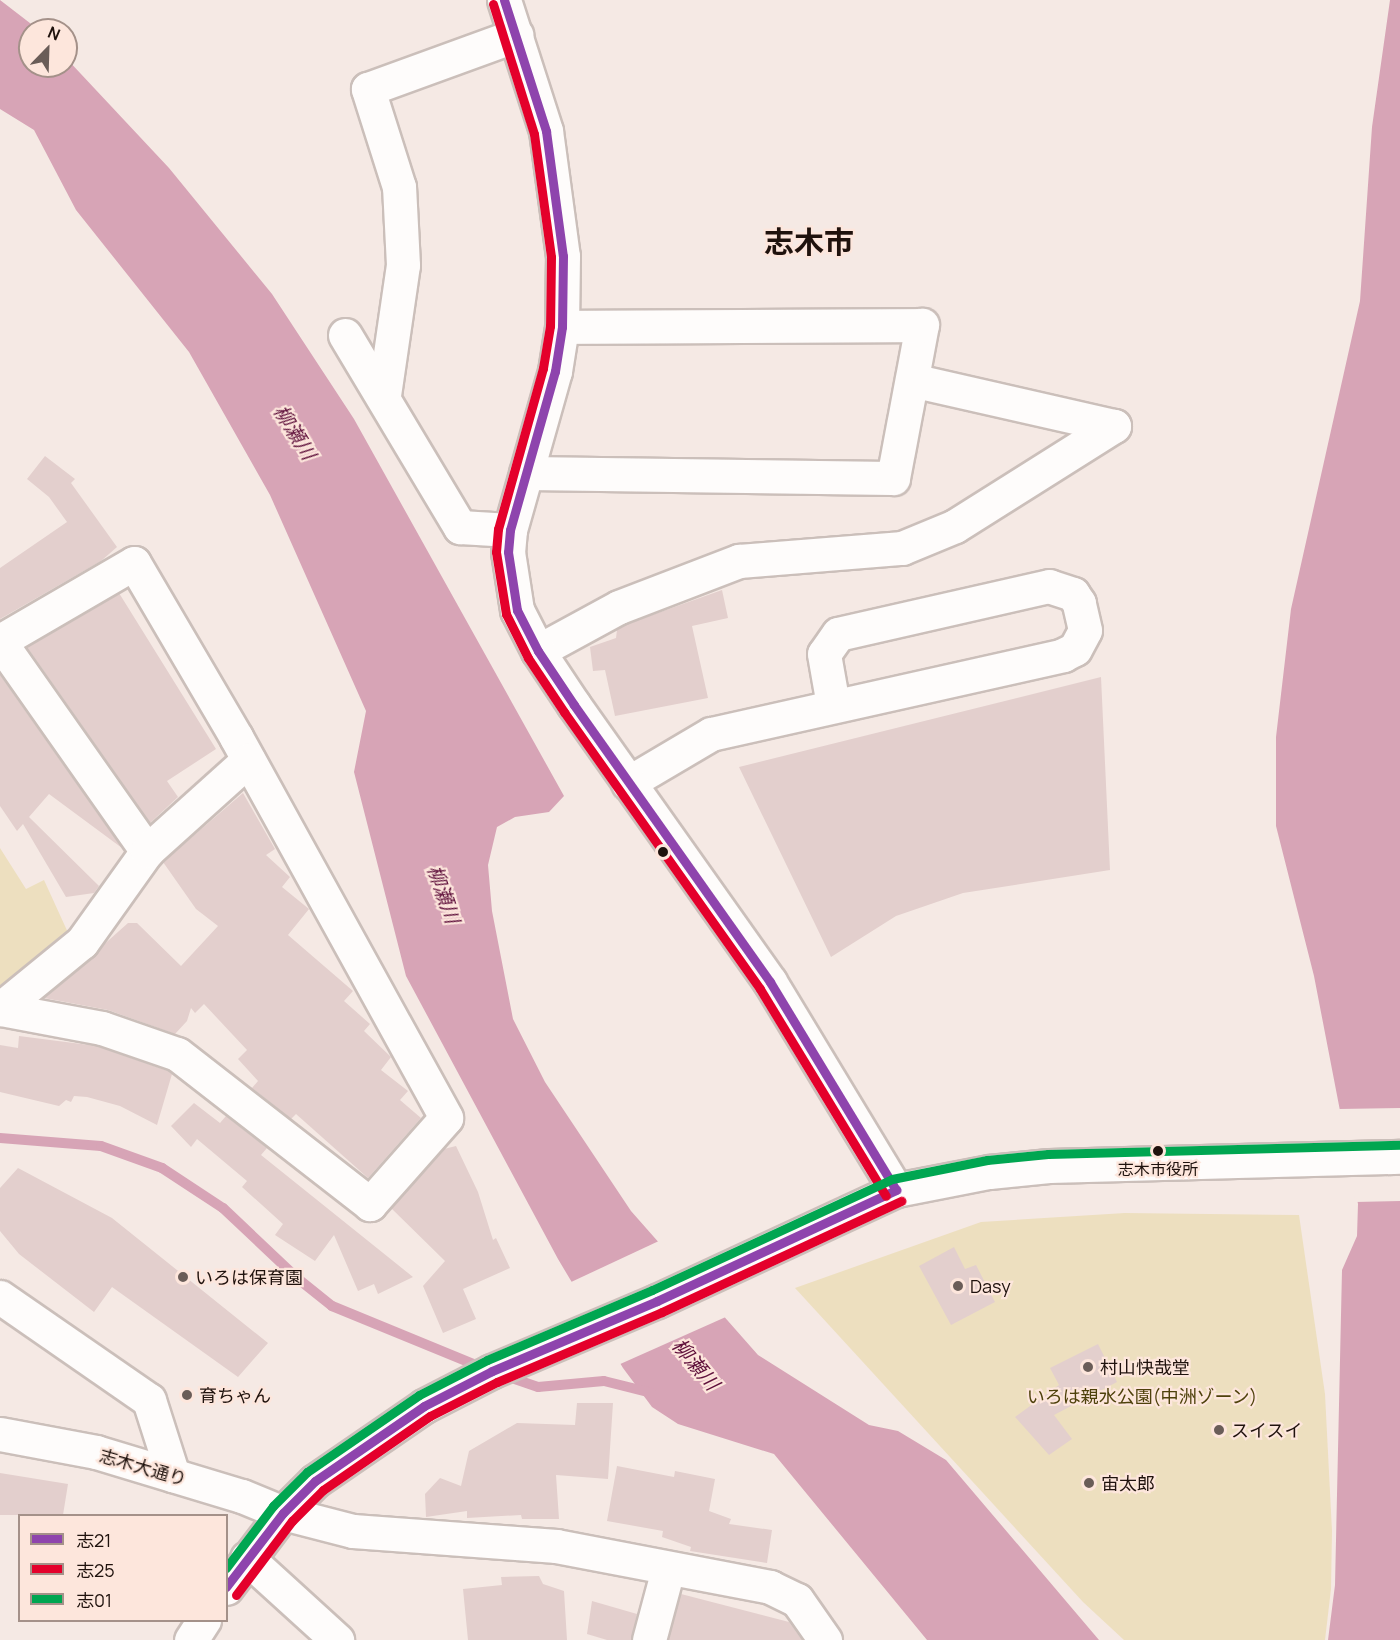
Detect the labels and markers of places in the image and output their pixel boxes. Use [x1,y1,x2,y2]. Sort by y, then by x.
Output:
unlabelled marker [657,846,669,858]
marker: 志木市役所 [1152,1145,1164,1157]
place label: 志木市役所 [1118,1159,1198,1179]
place label: いろは保育園 [195,1266,303,1288]
marker: いろは保育園 [176,1270,190,1284]
place label: Dasy [970,1275,1011,1297]
marker: Dasy [951,1279,965,1293]
place label: 村山快哉堂 [1100,1356,1190,1378]
marker: 村山快哉堂 [1081,1360,1095,1374]
place label: 育ちゃん [199,1384,271,1406]
marker: 育ちゃん [180,1388,194,1402]
place label: スイスイ [1231,1419,1303,1441]
marker: スイスイ [1212,1423,1226,1437]
place label: 宙太郎 [1101,1472,1155,1494]
marker: 宙太郎 [1082,1476,1096,1490]

